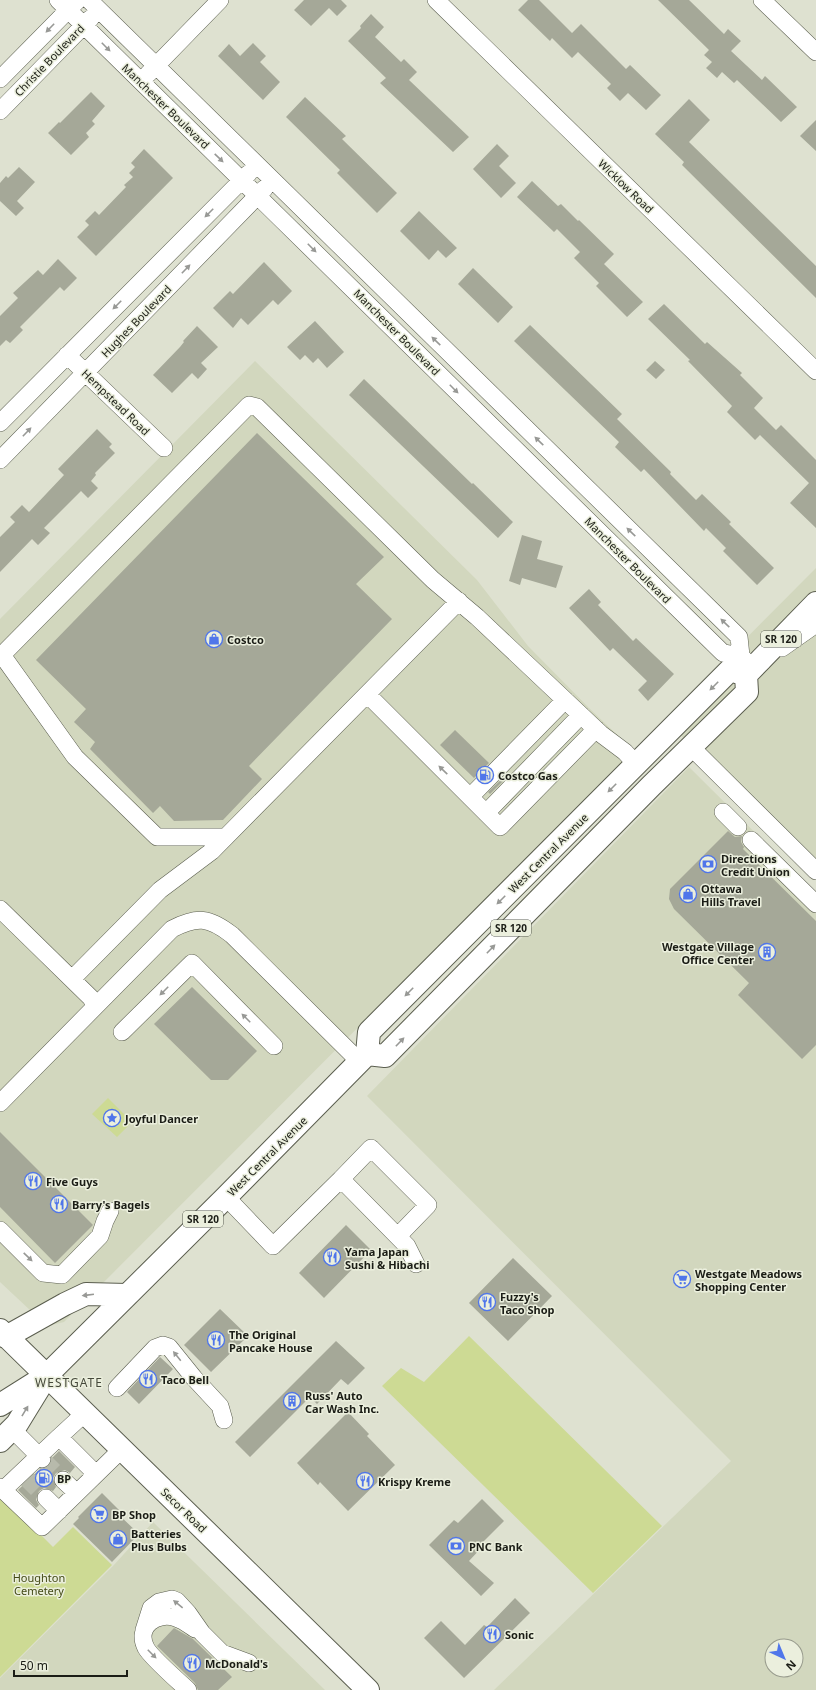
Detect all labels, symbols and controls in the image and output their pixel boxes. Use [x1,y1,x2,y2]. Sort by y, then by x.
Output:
street label: Christie Boulevard [11,21,87,99]
one-way arrow [45,23,55,33]
one-way arrow [101,42,111,52]
street label: Manchester Boulevard [119,60,213,152]
one-way arrow [214,153,224,163]
street label: Wicklow Road [595,156,657,216]
one-way arrow [204,208,214,218]
one-way arrow [307,244,317,253]
one-way arrow [182,264,191,274]
street label: Hughes Boulevard [98,282,174,360]
street label: Manchester Boulevard [351,286,443,378]
one-way arrow [112,300,122,309]
one-way arrow [431,336,441,346]
street label: Hempstead Road [79,366,153,438]
one-way arrow [449,384,459,394]
one-way arrow [22,427,32,437]
one-way arrow [534,436,544,446]
street label: Manchester Boulevard [582,514,674,606]
one-way arrow [627,528,636,537]
one-way arrow [720,618,730,628]
shop icon: Costco [204,629,224,649]
road number: SR 120 [761,631,801,647]
place label: Costco [227,632,264,647]
one-way arrow [709,681,719,691]
one-way arrow [438,765,448,775]
fuel station icon: Costco Gas [475,765,495,785]
place label: Costco Gas [498,768,558,783]
one-way arrow [607,783,617,793]
street label: West Central Avenue [505,810,591,896]
place label: Directions Credit Union [721,851,790,879]
bank icon: Directions Credit Union [698,854,718,874]
place label: Ottawa Hills Travel [701,881,761,909]
shop icon: Ottawa Hills Travel [678,884,698,904]
one-way arrow [496,895,506,905]
road number: SR 120 [491,920,531,936]
place label: Westgate Village Office Center [662,939,754,967]
building icon: Westgate Village Office Center [757,942,777,962]
one-way arrow [486,944,495,954]
one-way arrow [159,986,169,996]
one-way arrow [404,987,414,997]
one-way arrow [241,1014,251,1023]
one-way arrow [395,1037,404,1047]
place icon: Joyful Dancer [102,1108,122,1128]
place label: Joyful Dancer [124,1111,198,1126]
street label: West Central Avenue [224,1113,310,1199]
restaurant icon: Five Guys [23,1171,43,1191]
place label: Five Guys [46,1174,98,1189]
restaurant icon: Barry's Bagels [49,1194,69,1214]
place label: Barry's Bagels [72,1197,150,1212]
road number: SR 120 [183,1211,223,1227]
place label: Yama Japan Sushi & Hibachi [345,1244,430,1272]
restaurant icon: Yama Japan Sushi & Hibachi [322,1247,342,1267]
one-way arrow [23,1252,33,1262]
place label: Westgate Meadows Shopping Center [695,1266,803,1294]
supermarket icon: Westgate Meadows Shopping Center [672,1269,692,1289]
place label: Fuzzy's Taco Shop [500,1289,555,1317]
one-way arrow [82,1292,95,1298]
restaurant icon: Fuzzy's Taco Shop [477,1292,497,1312]
place label: The Original Pancake House [229,1327,313,1355]
restaurant icon: The Original Pancake House [206,1330,226,1350]
one-way arrow [172,1351,181,1361]
restaurant icon: Taco Bell [138,1369,158,1389]
place label: Taco Bell [161,1372,209,1387]
district label: WESTGATE [35,1374,103,1391]
place label: Russ' Auto Car Wash Inc. [305,1388,379,1416]
building icon: Russ' Auto Car Wash Inc. [282,1391,302,1411]
one-way arrow [21,1405,28,1417]
fuel station icon: BP [34,1468,54,1488]
place label: BP [57,1471,71,1486]
restaurant icon: Krispy Kreme [355,1471,375,1491]
place label: Krispy Kreme [378,1474,451,1489]
street label: Secor Road [158,1484,210,1536]
supermarket icon: BP Shop [89,1504,109,1524]
place label: BP Shop [112,1507,156,1522]
place label: Batteries Plus Bulbs [131,1526,187,1554]
shop icon: Batteries Plus Bulbs [108,1529,128,1549]
bank icon: PNC Bank [446,1536,466,1556]
place label: PNC Bank [469,1539,523,1554]
park label: Houghton Cemetery [13,1570,65,1598]
one-way arrow [173,1600,184,1609]
restaurant icon: Sonic [482,1624,502,1644]
place label: Sonic [505,1627,534,1642]
north arrow [764,1638,804,1678]
one-way arrow [147,1649,156,1659]
scale bar [14,1652,127,1678]
restaurant icon: McDonald's [182,1653,202,1673]
place label: McDonald's [205,1656,269,1671]
text: 50 m [20,1657,48,1674]
text: N [783,1657,800,1674]

